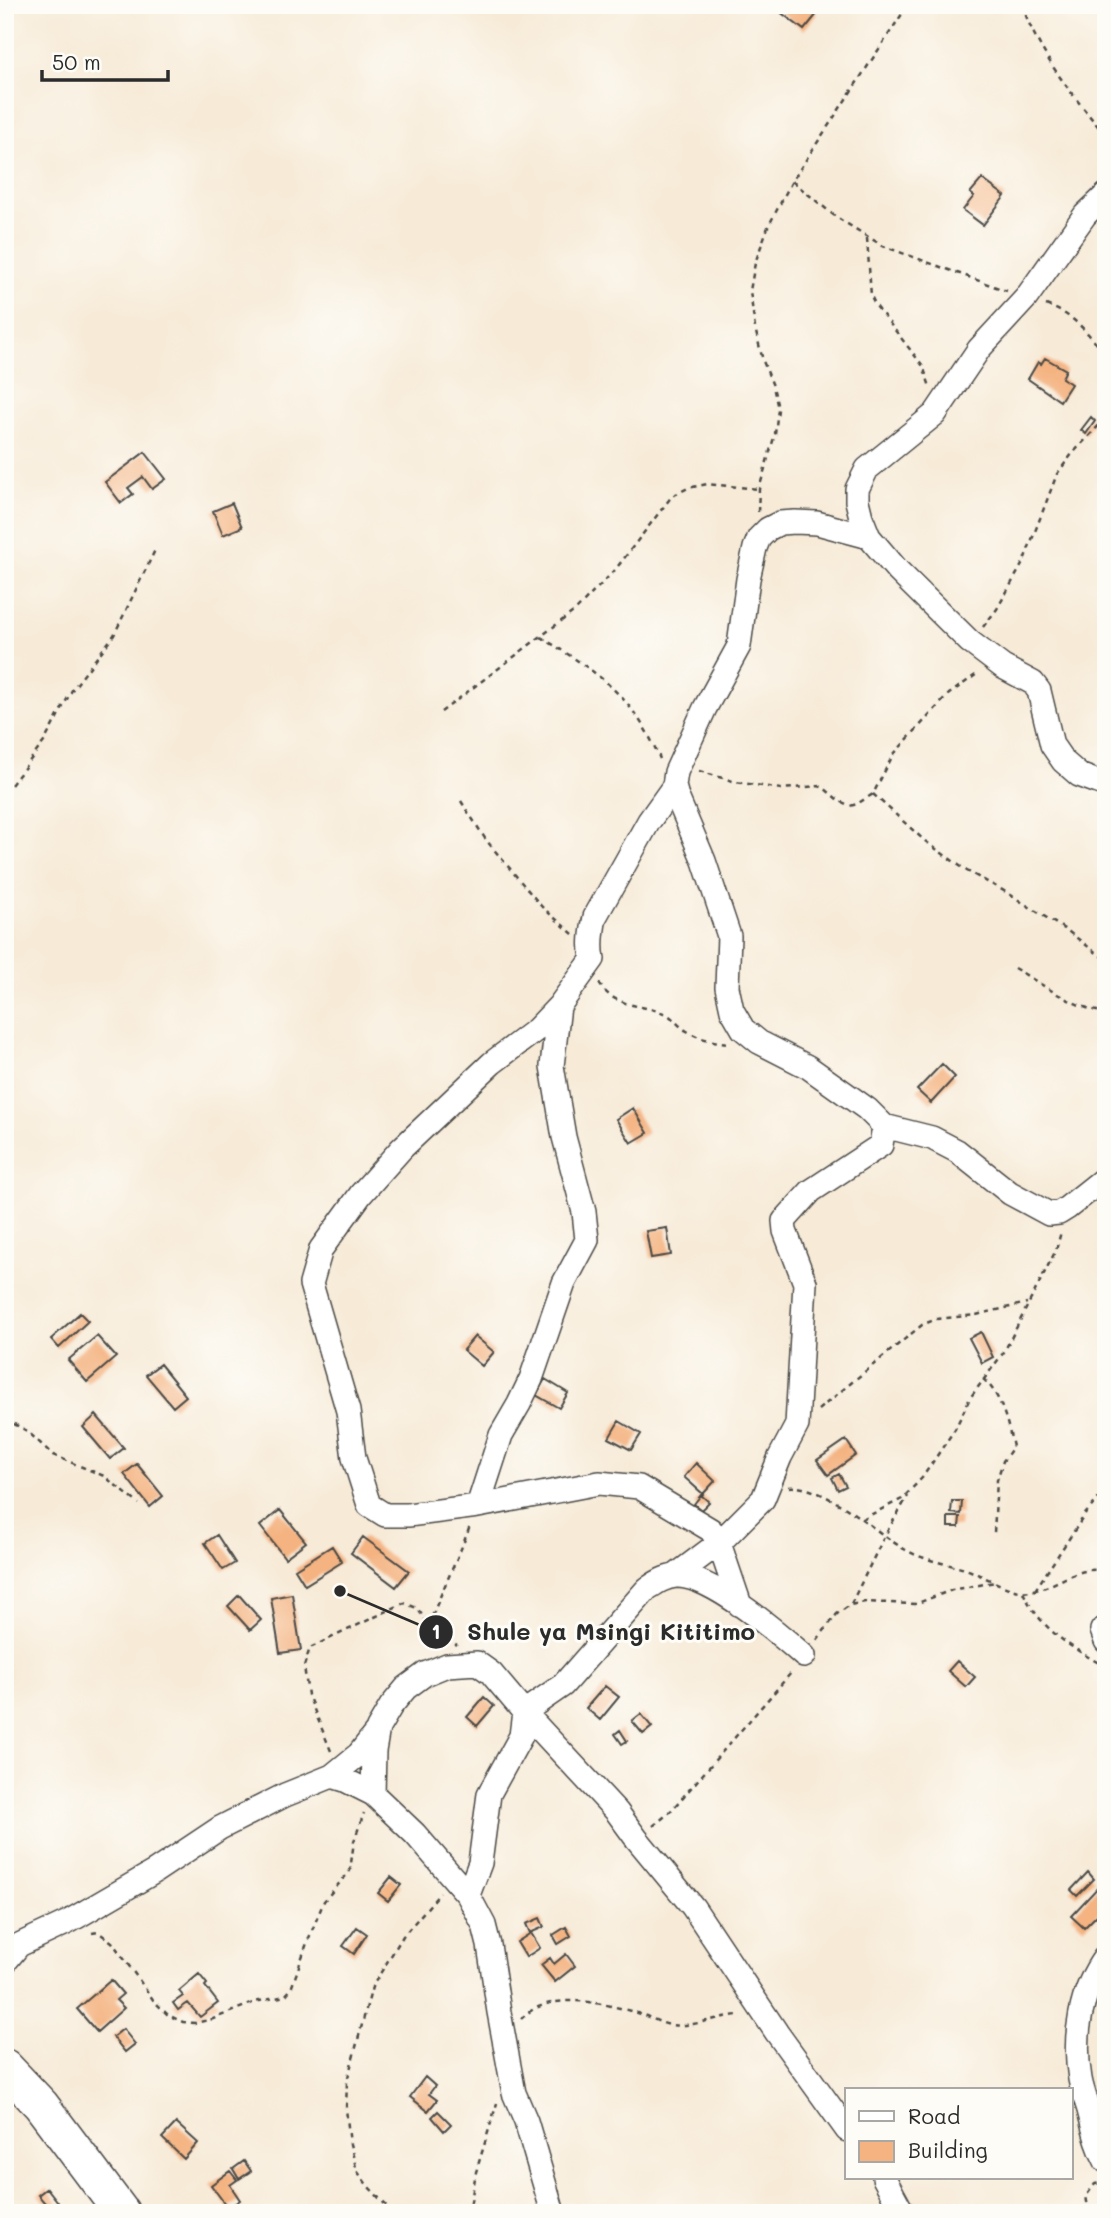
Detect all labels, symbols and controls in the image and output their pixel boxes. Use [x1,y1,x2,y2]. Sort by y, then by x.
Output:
scale bar [42,38,168,82]
text: 50 m [52,48,101,75]
callout: Shule ya Msingi Kititimo [418,1609,769,1654]
text: Shule ya Msingi Kititimo [467,1615,755,1646]
text: 1 [431,1617,441,1644]
legend [845,2088,1072,2180]
text: Road [908,2102,960,2129]
text: Building [908,2136,988,2163]

